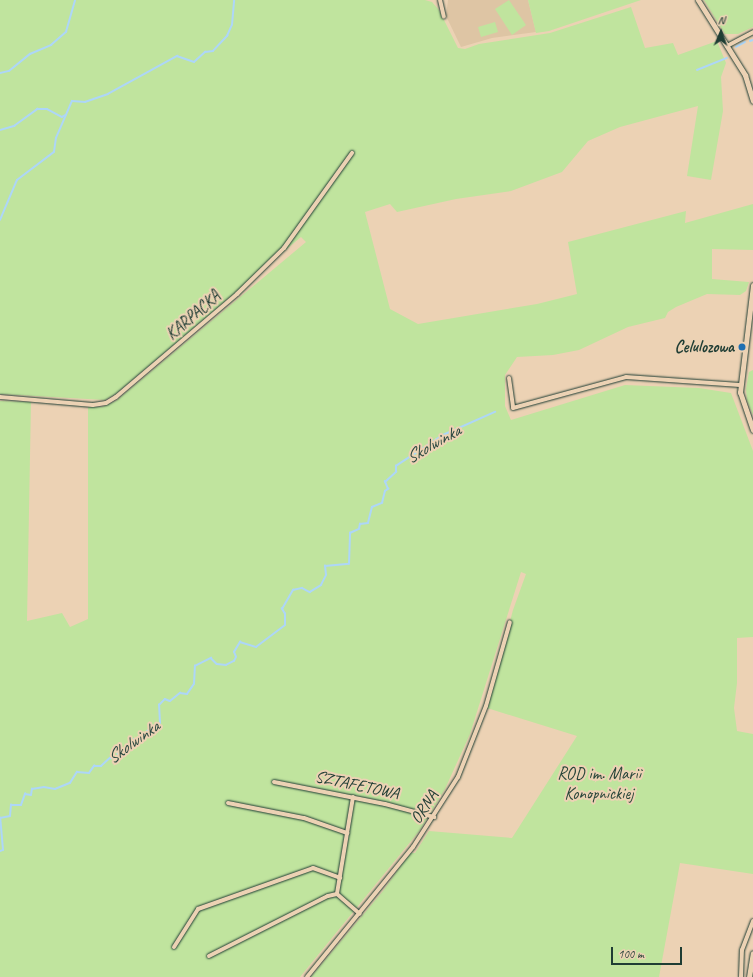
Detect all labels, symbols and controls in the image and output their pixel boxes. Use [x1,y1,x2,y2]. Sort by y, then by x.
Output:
north arrow [701,12,741,52]
text: N [718,13,725,27]
street label: KARPACKA [162,286,224,344]
place label: Celulozowa [674,337,734,357]
marker: Celulozowa [737,342,747,352]
water label: Skolwinka [402,420,464,468]
water label: Skolwinka [102,716,164,768]
park label: ROD im. Marii Konopnickiej [557,764,641,804]
street label: SZTAFETOWA [313,766,401,804]
street label: ORNA [406,787,442,827]
scale bar [613,939,684,965]
text: 100 m [618,946,644,962]

